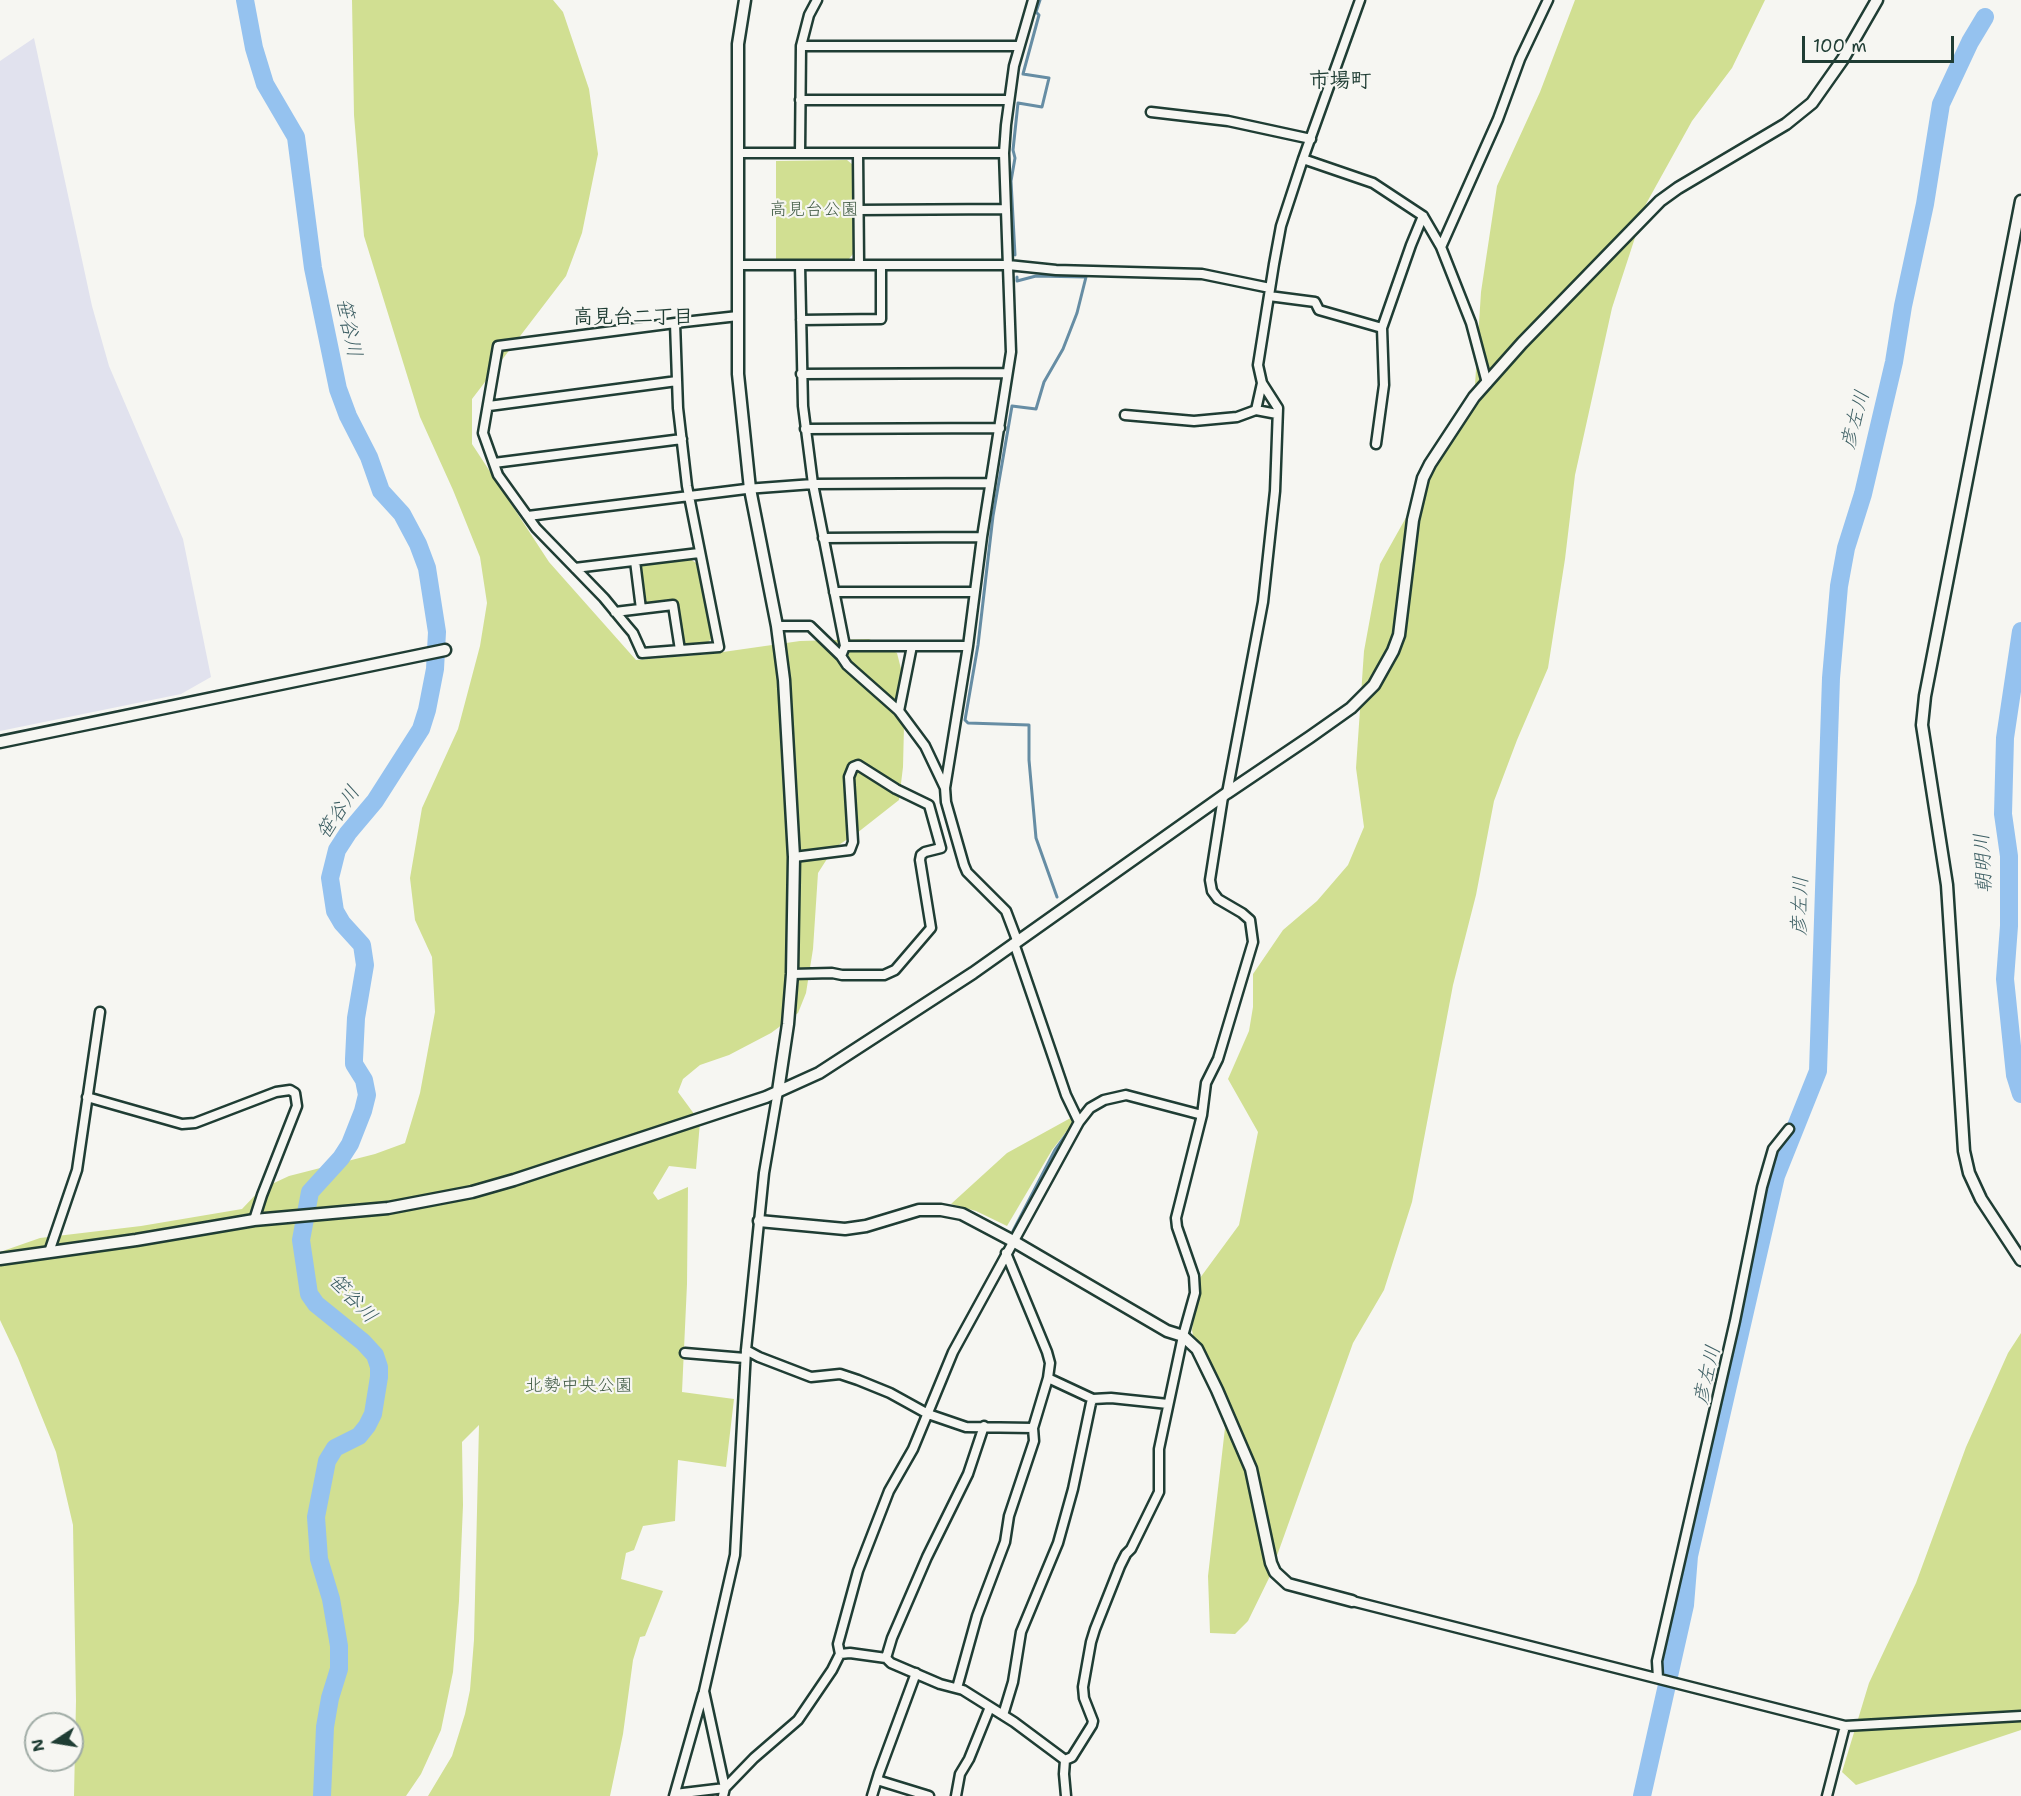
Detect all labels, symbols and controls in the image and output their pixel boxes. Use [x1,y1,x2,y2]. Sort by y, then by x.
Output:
scale bar [1805,24,1956,62]
text: 100 m [1813,34,1867,58]
district label: 市場町 [1309,69,1371,95]
park label: 高見台公園 [769,199,859,221]
water label: 笹谷川 [330,296,366,360]
district label: 高見台二丁目 [573,306,693,330]
water label: 彦左川 [1837,388,1875,452]
water label: 笹谷川 [312,781,366,845]
water label: 朝明川 [1970,832,1998,894]
water label: 彦左川 [1788,876,1814,936]
water label: 笹谷川 [323,1269,381,1329]
water label: 彦左川 [1690,1343,1726,1407]
park label: 北勢中央公園 [525,1375,633,1397]
north arrow [24,1712,84,1772]
text: N [26,1737,49,1754]

